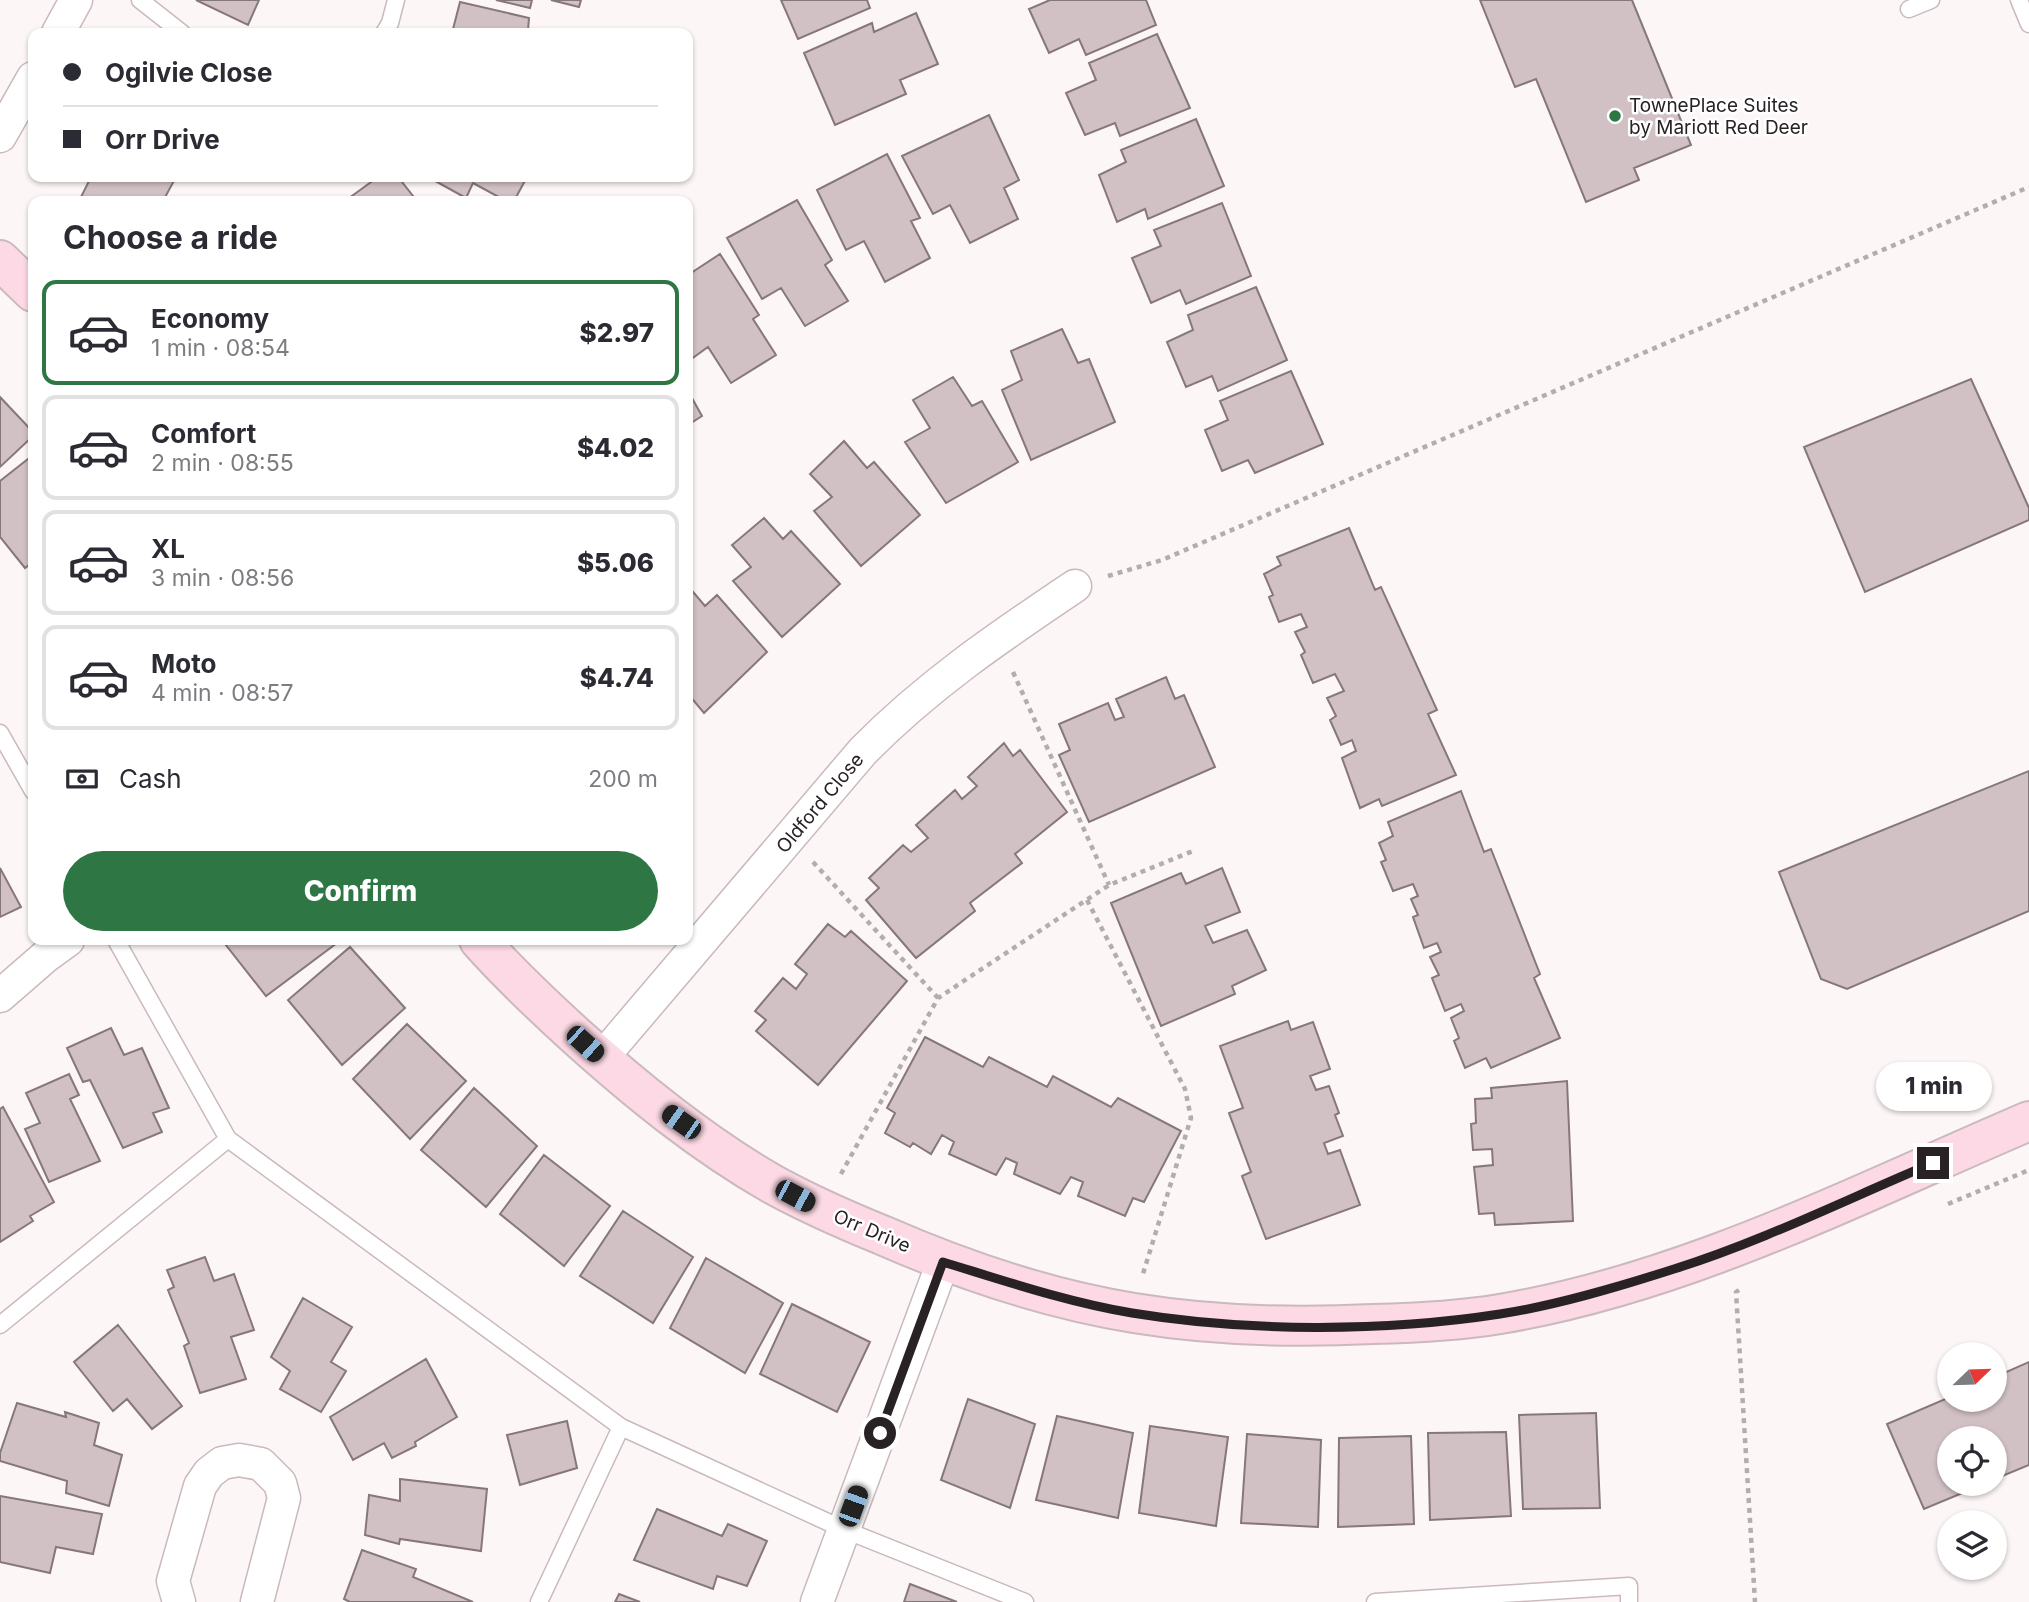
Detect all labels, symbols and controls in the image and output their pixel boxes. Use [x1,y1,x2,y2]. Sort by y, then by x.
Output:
text: Ogilvie Close [105,57,272,88]
place label: TownePlace Suites by Mariott Red Deer [1629,94,1808,139]
marker: TownePlace Suites by Mariott Red Deer [1607,108,1623,124]
text: Orr Drive [105,124,220,155]
text: Choose a ride [63,218,278,257]
icon: car [67,301,130,364]
text: Economy [151,303,269,334]
text: $2.97 [580,317,654,348]
text: 1 min · 08:54 [151,334,290,362]
icon: car [67,416,130,479]
text: Comfort [151,418,256,449]
text: $4.02 [577,432,654,463]
text: 2 min · 08:55 [151,449,294,477]
icon: car [67,531,130,594]
text: XL [151,533,185,564]
text: $5.06 [577,547,654,578]
text: 3 min · 08:56 [151,564,294,592]
icon: car [67,646,130,709]
text: Moto [151,648,216,679]
text: $4.74 [580,662,654,693]
text: 4 min · 08:57 [151,679,294,707]
street label: Oldford Close [772,748,868,858]
icon: cash [63,760,101,798]
text: Cash [119,763,182,794]
text: 200 m [588,765,658,793]
button: Confirm [63,851,658,931]
car [563,1022,608,1066]
callout: 1 min [1875,1062,1991,1110]
text: 1 min [1905,1072,1963,1100]
car [658,1101,705,1143]
route end [1917,1147,1949,1179]
car [772,1177,819,1215]
street label: Orr Drive [830,1204,914,1258]
north arrow [1937,1342,2007,1412]
map controls [1937,1342,2007,1580]
route start [864,1417,896,1449]
button: locate [1937,1426,2007,1496]
car [836,1483,871,1529]
button: layers [1937,1510,2007,1580]

